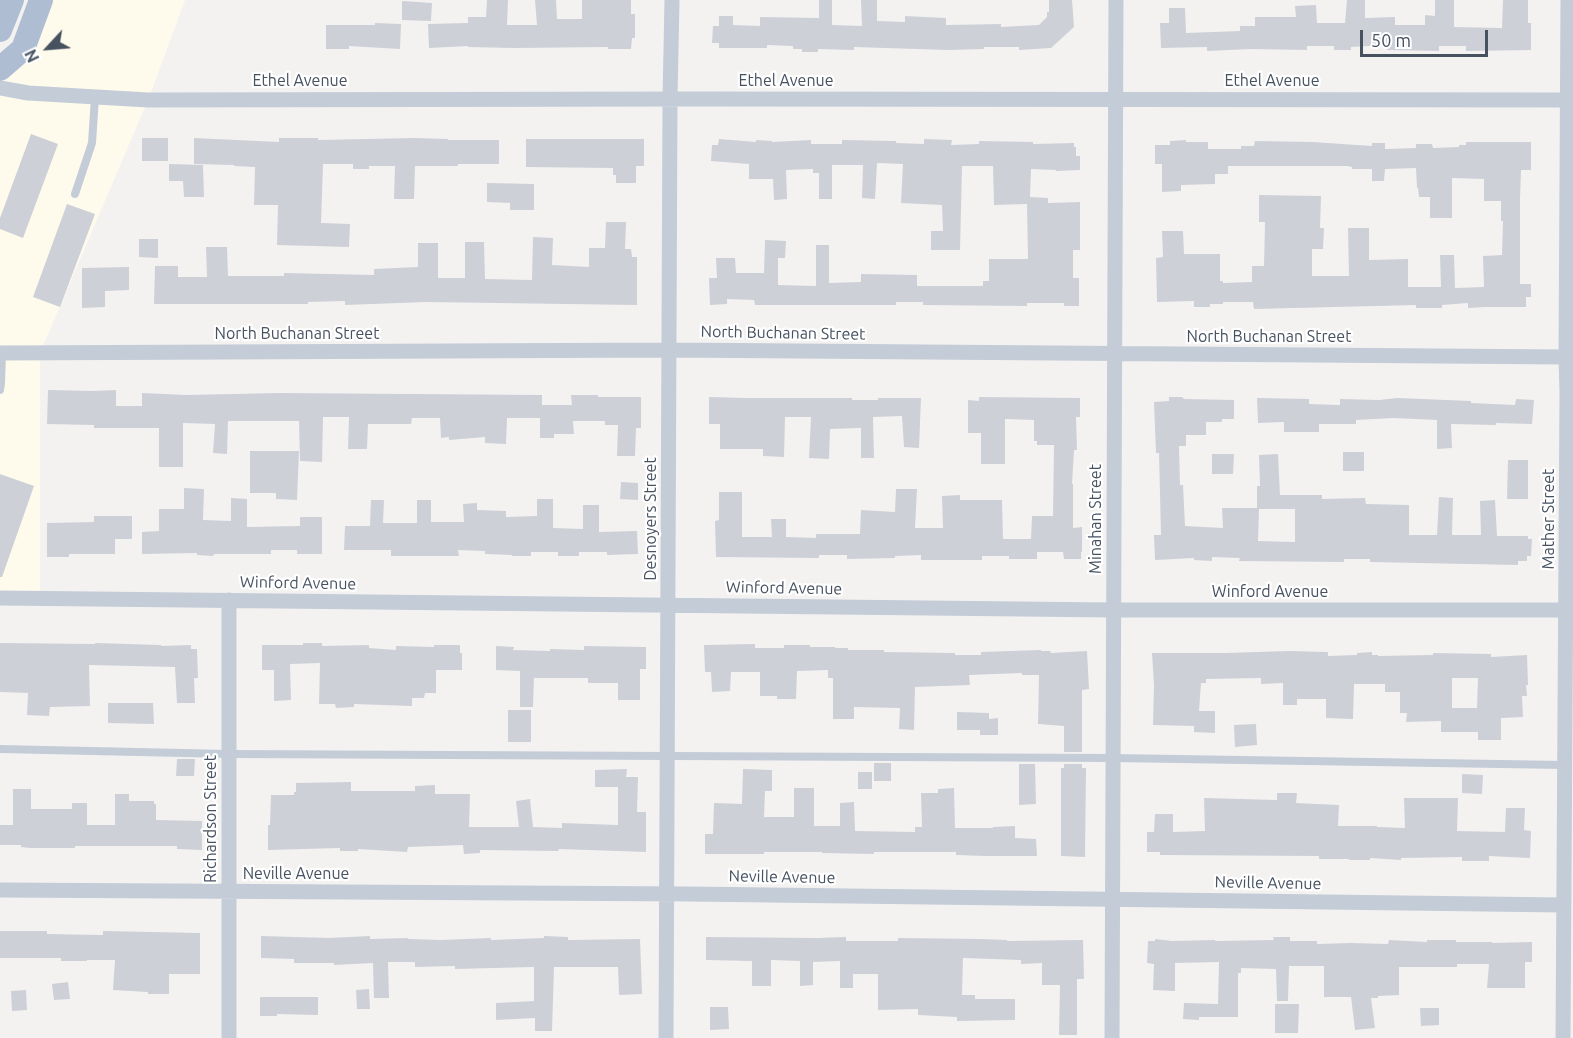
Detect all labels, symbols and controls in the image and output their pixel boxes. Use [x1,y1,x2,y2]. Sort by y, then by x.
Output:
north arrow [18,18,78,78]
scale bar [1363,18,1490,56]
text: 50 m [1371,30,1411,50]
text: N [21,47,43,65]
street label: Ethel Avenue [253,71,347,91]
street label: Ethel Avenue [739,71,833,91]
street label: Ethel Avenue [1225,71,1319,91]
street label: North Buchanan Street [700,322,866,344]
street label: North Buchanan Street [215,324,379,344]
street label: North Buchanan Street [1187,327,1351,347]
street label: Desnoyers Street [641,457,661,581]
street label: Minahan Street [1086,464,1106,574]
street label: Mather Street [1539,469,1559,569]
street label: Winford Avenue [240,572,356,594]
street label: Winford Avenue [726,577,842,599]
street label: Winford Avenue [1212,582,1328,602]
street label: Richardson Street [201,755,221,883]
street label: Neville Avenue [243,864,349,884]
street label: Neville Avenue [728,866,836,888]
street label: Neville Avenue [1214,872,1322,894]

